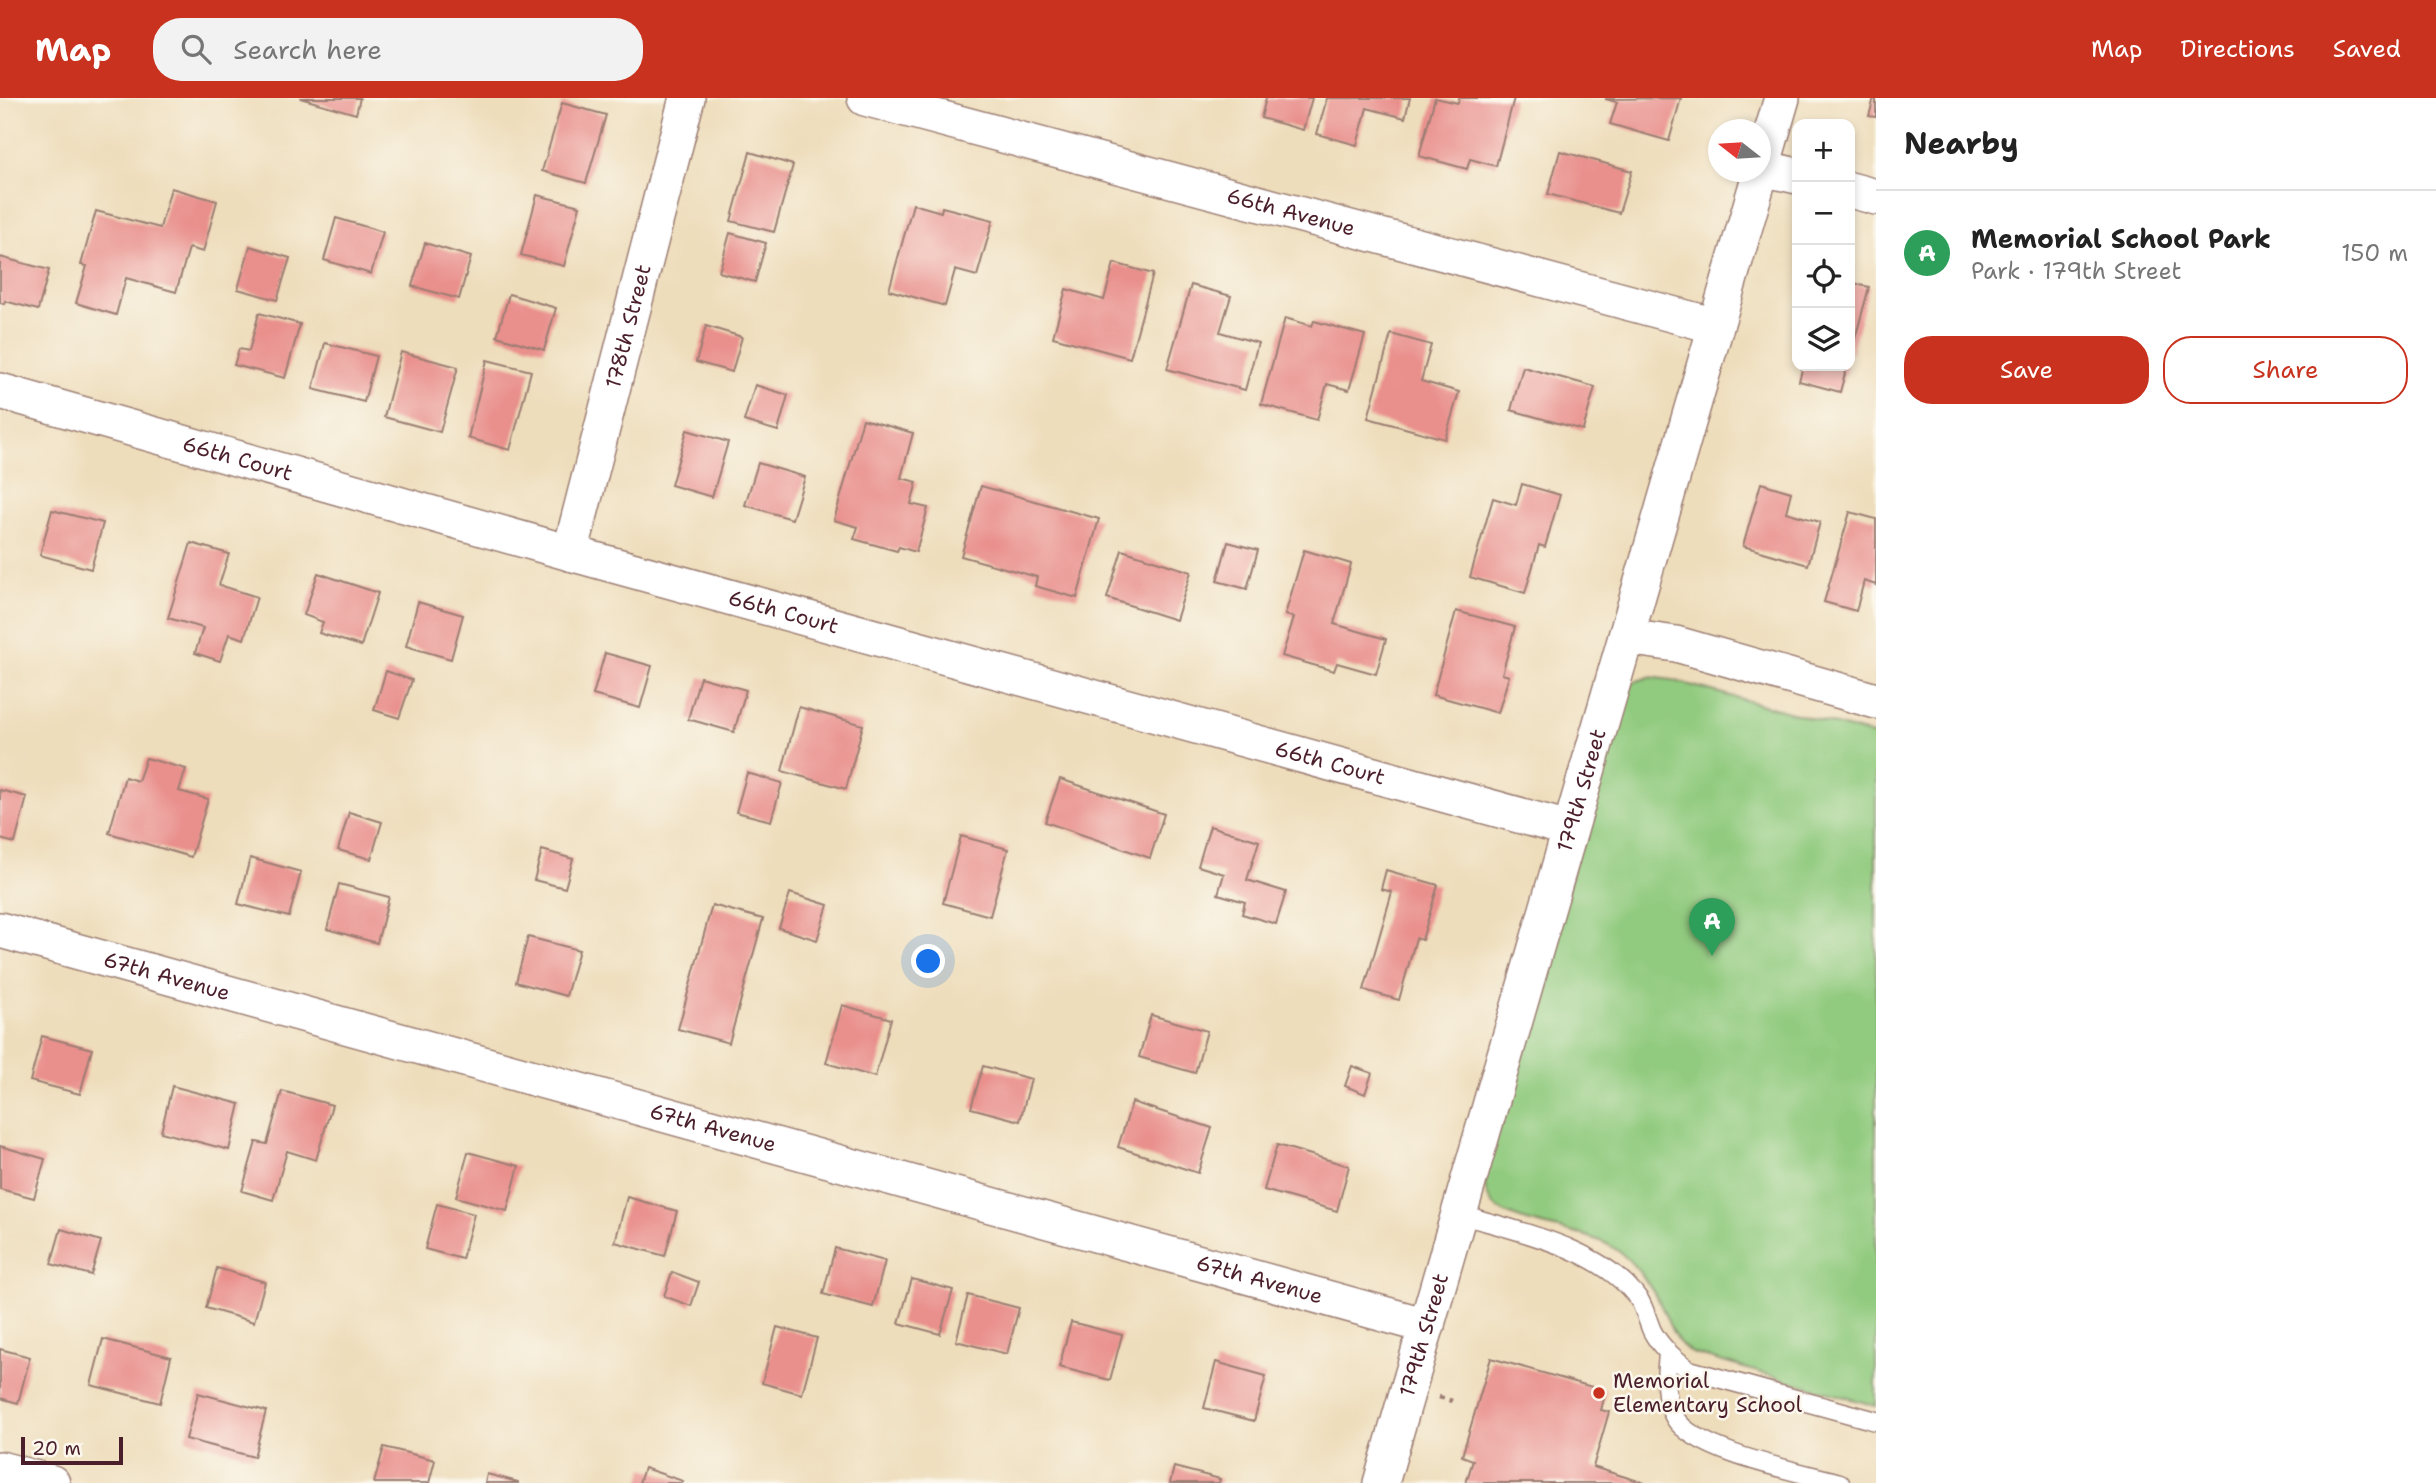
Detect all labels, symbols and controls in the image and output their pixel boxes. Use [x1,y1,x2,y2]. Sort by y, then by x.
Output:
search box [153,18,643,81]
text: Map [35,27,111,72]
icon: search [177,30,215,68]
text: Search here [233,32,382,67]
text: Map [2091,33,2142,65]
text: Directions [2180,33,2295,65]
text: Saved [2333,33,2401,65]
north arrow [1708,119,1771,182]
map controls [1792,119,1855,371]
button: + [1792,119,1855,182]
text: Nearby [1904,123,2019,164]
street label: 66th Avenue [1224,182,1358,243]
button: − [1792,182,1855,245]
text: Memorial School Park [1971,221,2271,256]
text: A [1918,238,1936,268]
text: 150 m [2341,238,2408,268]
button: locate [1792,245,1855,308]
text: Park · 179th Street [1971,256,2181,286]
street label: 178th Street [599,261,658,391]
button: layers [1792,308,1855,371]
button: Save [1904,336,2149,404]
button: Share [2163,336,2408,404]
street label: 66th Court [179,430,296,487]
street label: 66th Court [725,583,842,641]
street label: 179th Street [1550,726,1613,855]
street label: 66th Court [1272,734,1388,792]
pin: A [1689,898,1735,956]
your location [911,944,945,978]
street label: 67th Avenue [100,945,233,1007]
street label: 67th Avenue [647,1097,779,1159]
street label: 67th Avenue [1193,1249,1326,1310]
street label: 179th Street [1393,1270,1455,1400]
place label: Memorial Elementary School [1613,1367,1803,1419]
marker: Memorial Elementary School [1591,1385,1607,1401]
scale bar [21,1434,122,1466]
text: 20 m [32,1436,81,1461]

